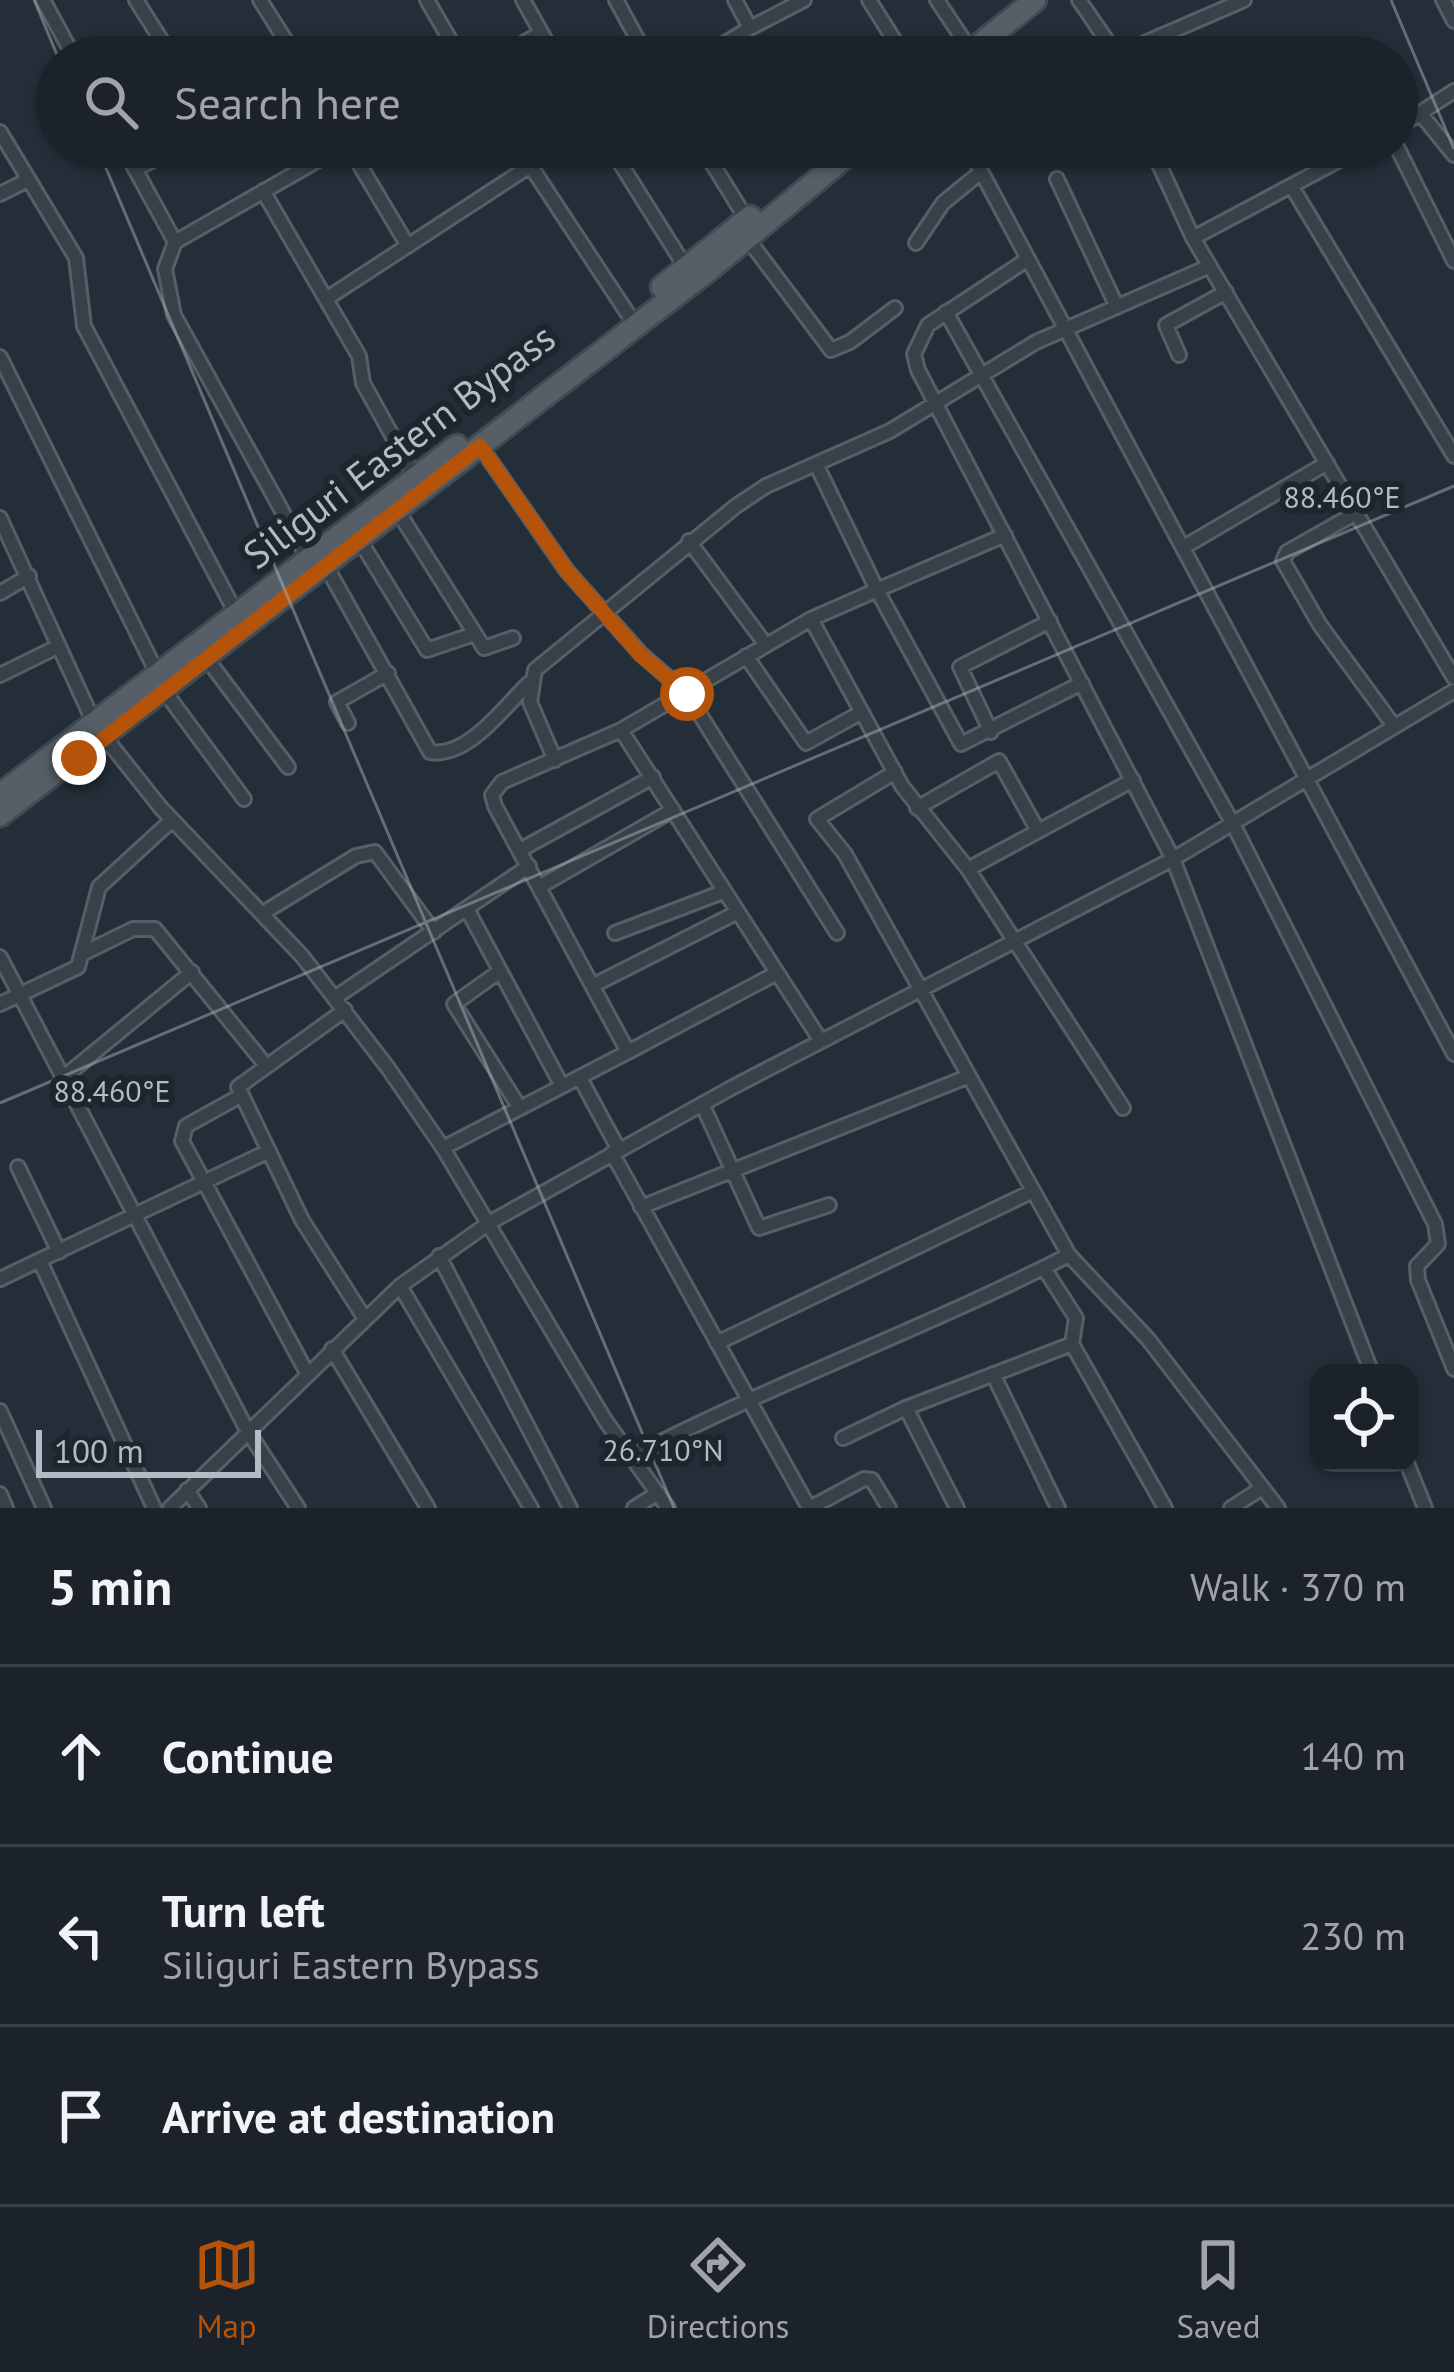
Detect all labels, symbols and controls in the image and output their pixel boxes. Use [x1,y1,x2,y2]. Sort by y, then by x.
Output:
search box [36,36,1418,168]
icon: search [78,69,144,135]
text: Search here [174,73,401,131]
street label: Siliguri Eastern Bypass [233,312,565,580]
text: 88.460°E [1284,477,1401,516]
route start [660,667,714,721]
route end [52,731,106,785]
text: 88.460°E [54,1071,171,1110]
map controls [1310,1364,1418,1472]
button: locate [1310,1364,1418,1472]
scale bar [36,1424,261,1477]
text: 100 m [54,1429,144,1472]
text: 26.710°N [602,1430,724,1469]
text: 5 min [48,1553,172,1619]
text: Walk · 370 m [1190,1561,1406,1612]
icon: ahead [48,1723,114,1789]
text: Continue [162,1727,334,1785]
text: 140 m [1300,1730,1406,1781]
text: Turn left [162,1881,325,1939]
icon: left [48,1903,114,1969]
text: 230 m [1300,1910,1406,1961]
text: Siliguri Eastern Bypass [162,1939,540,1990]
icon: arrive [48,2083,114,2149]
text: Arrive at destination [162,2087,555,2145]
tab: Map [194,2232,260,2347]
tab: Directions [647,2232,789,2347]
tab: Saved [1176,2232,1260,2347]

